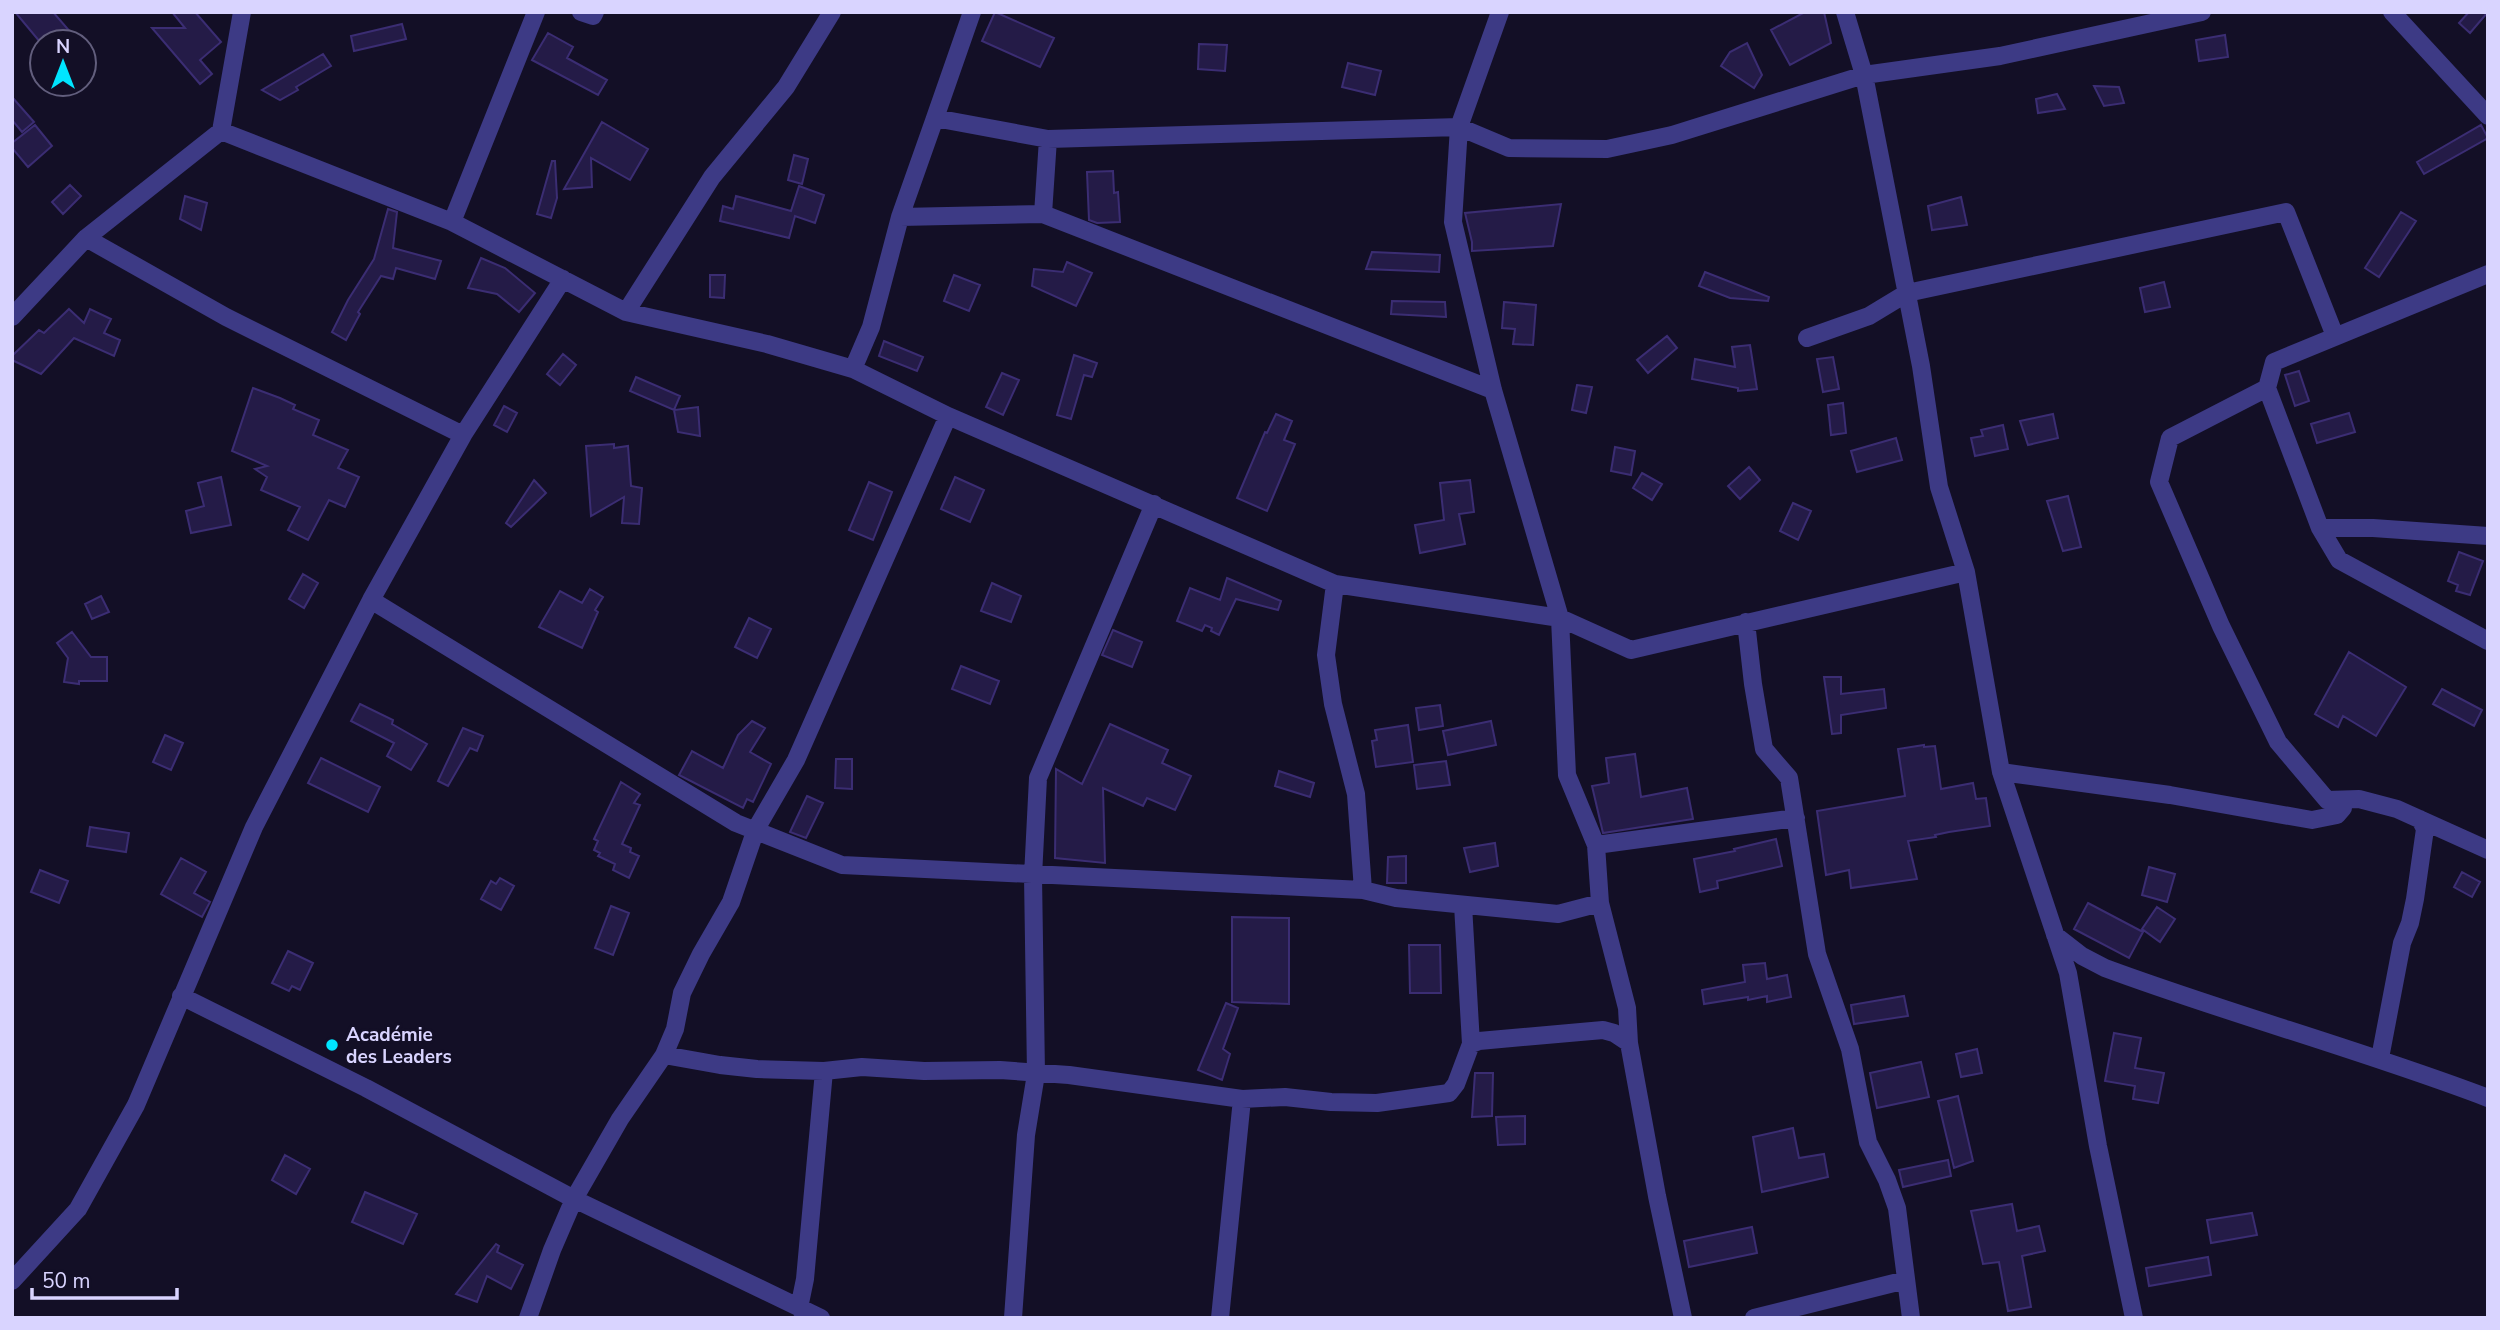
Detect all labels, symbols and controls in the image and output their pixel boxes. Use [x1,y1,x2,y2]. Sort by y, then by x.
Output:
north arrow [28,28,98,98]
text: N [56,34,70,60]
place label: Académie des Leaders [346,1022,452,1070]
marker: Académie des Leaders [324,1037,340,1053]
scale bar [32,1256,177,1300]
text: 50 m [42,1267,91,1295]

